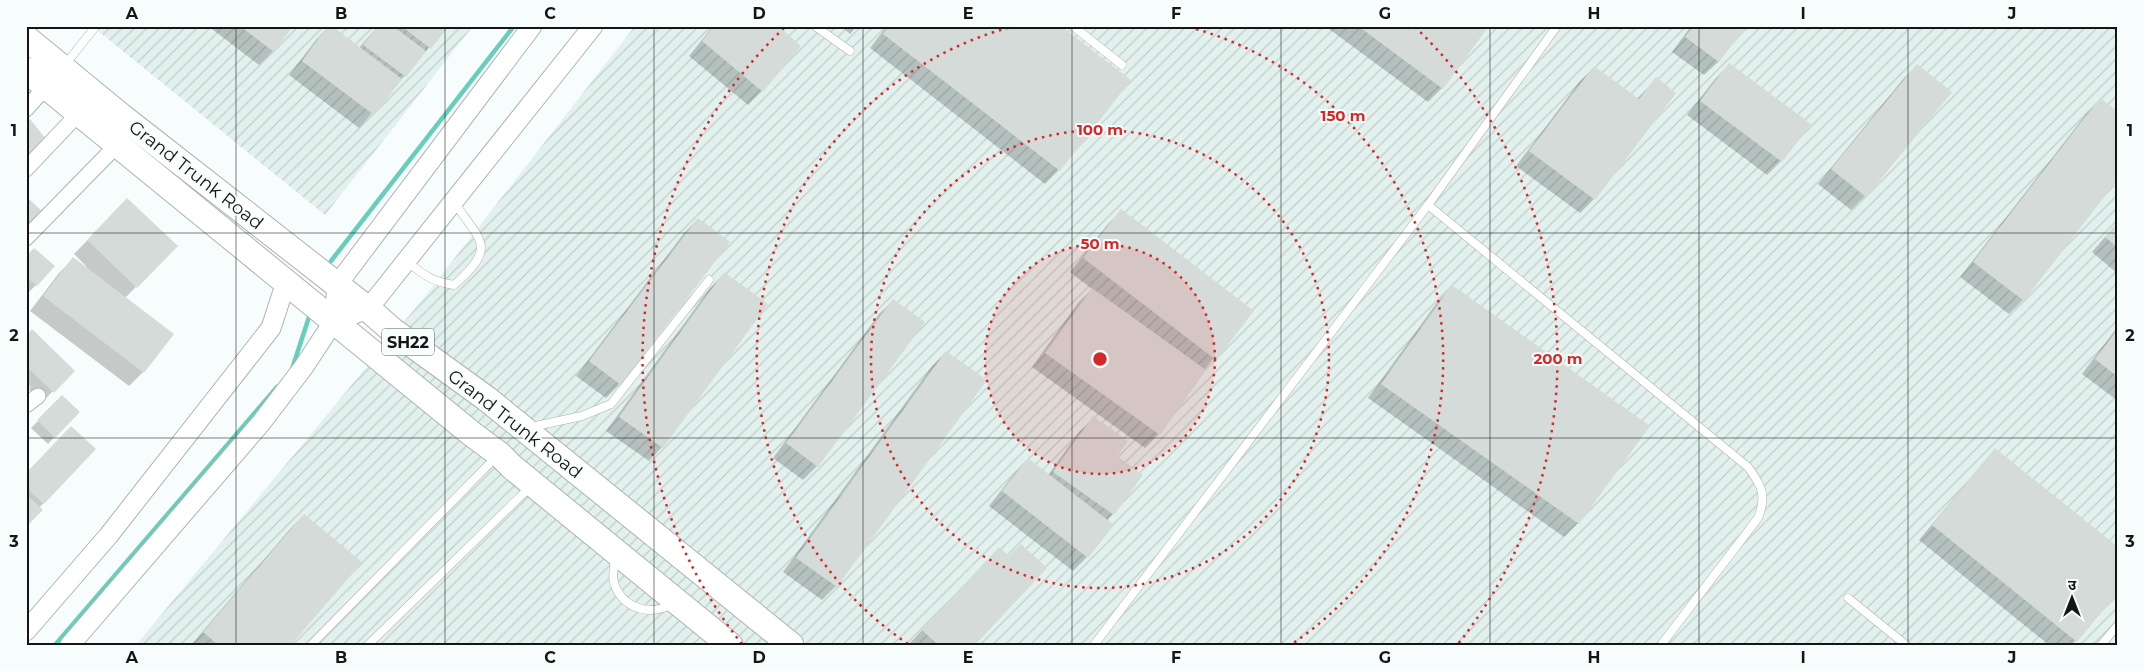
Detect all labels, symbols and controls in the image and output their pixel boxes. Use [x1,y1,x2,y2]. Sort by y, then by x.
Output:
text: A [125,4,139,23]
text: B [335,4,347,23]
text: C [544,4,556,23]
text: D [752,4,766,23]
text: E [963,4,973,23]
text: F [1171,4,1181,23]
text: G [1379,4,1391,23]
text: H [1588,4,1600,23]
text: I [1800,4,1806,23]
text: J [2007,4,2016,23]
text: 150 m [1321,106,1365,125]
street label: Grand Trunk Road [125,116,267,234]
text: 100 m [1077,120,1123,139]
text: 1 [11,121,17,140]
text: 1 [2127,121,2133,140]
text: 50 m [1080,234,1120,253]
text: 2 [9,326,19,345]
text: 2 [2125,326,2135,345]
road number: SH22 [382,328,434,356]
text: 200 m [1533,349,1583,368]
centre of rings [1091,350,1109,368]
street label: Grand Trunk Road [444,365,586,483]
text: 3 [8,532,19,551]
text: 3 [2124,532,2135,551]
north arrow [2046,574,2096,624]
text: उ [2068,576,2077,594]
text: A [125,648,139,667]
text: B [335,648,347,667]
text: C [544,648,556,667]
text: D [752,648,766,667]
text: E [963,648,973,667]
text: F [1171,648,1181,667]
text: G [1379,648,1391,667]
text: H [1588,648,1600,667]
text: I [1800,648,1806,667]
text: J [2007,648,2016,667]

